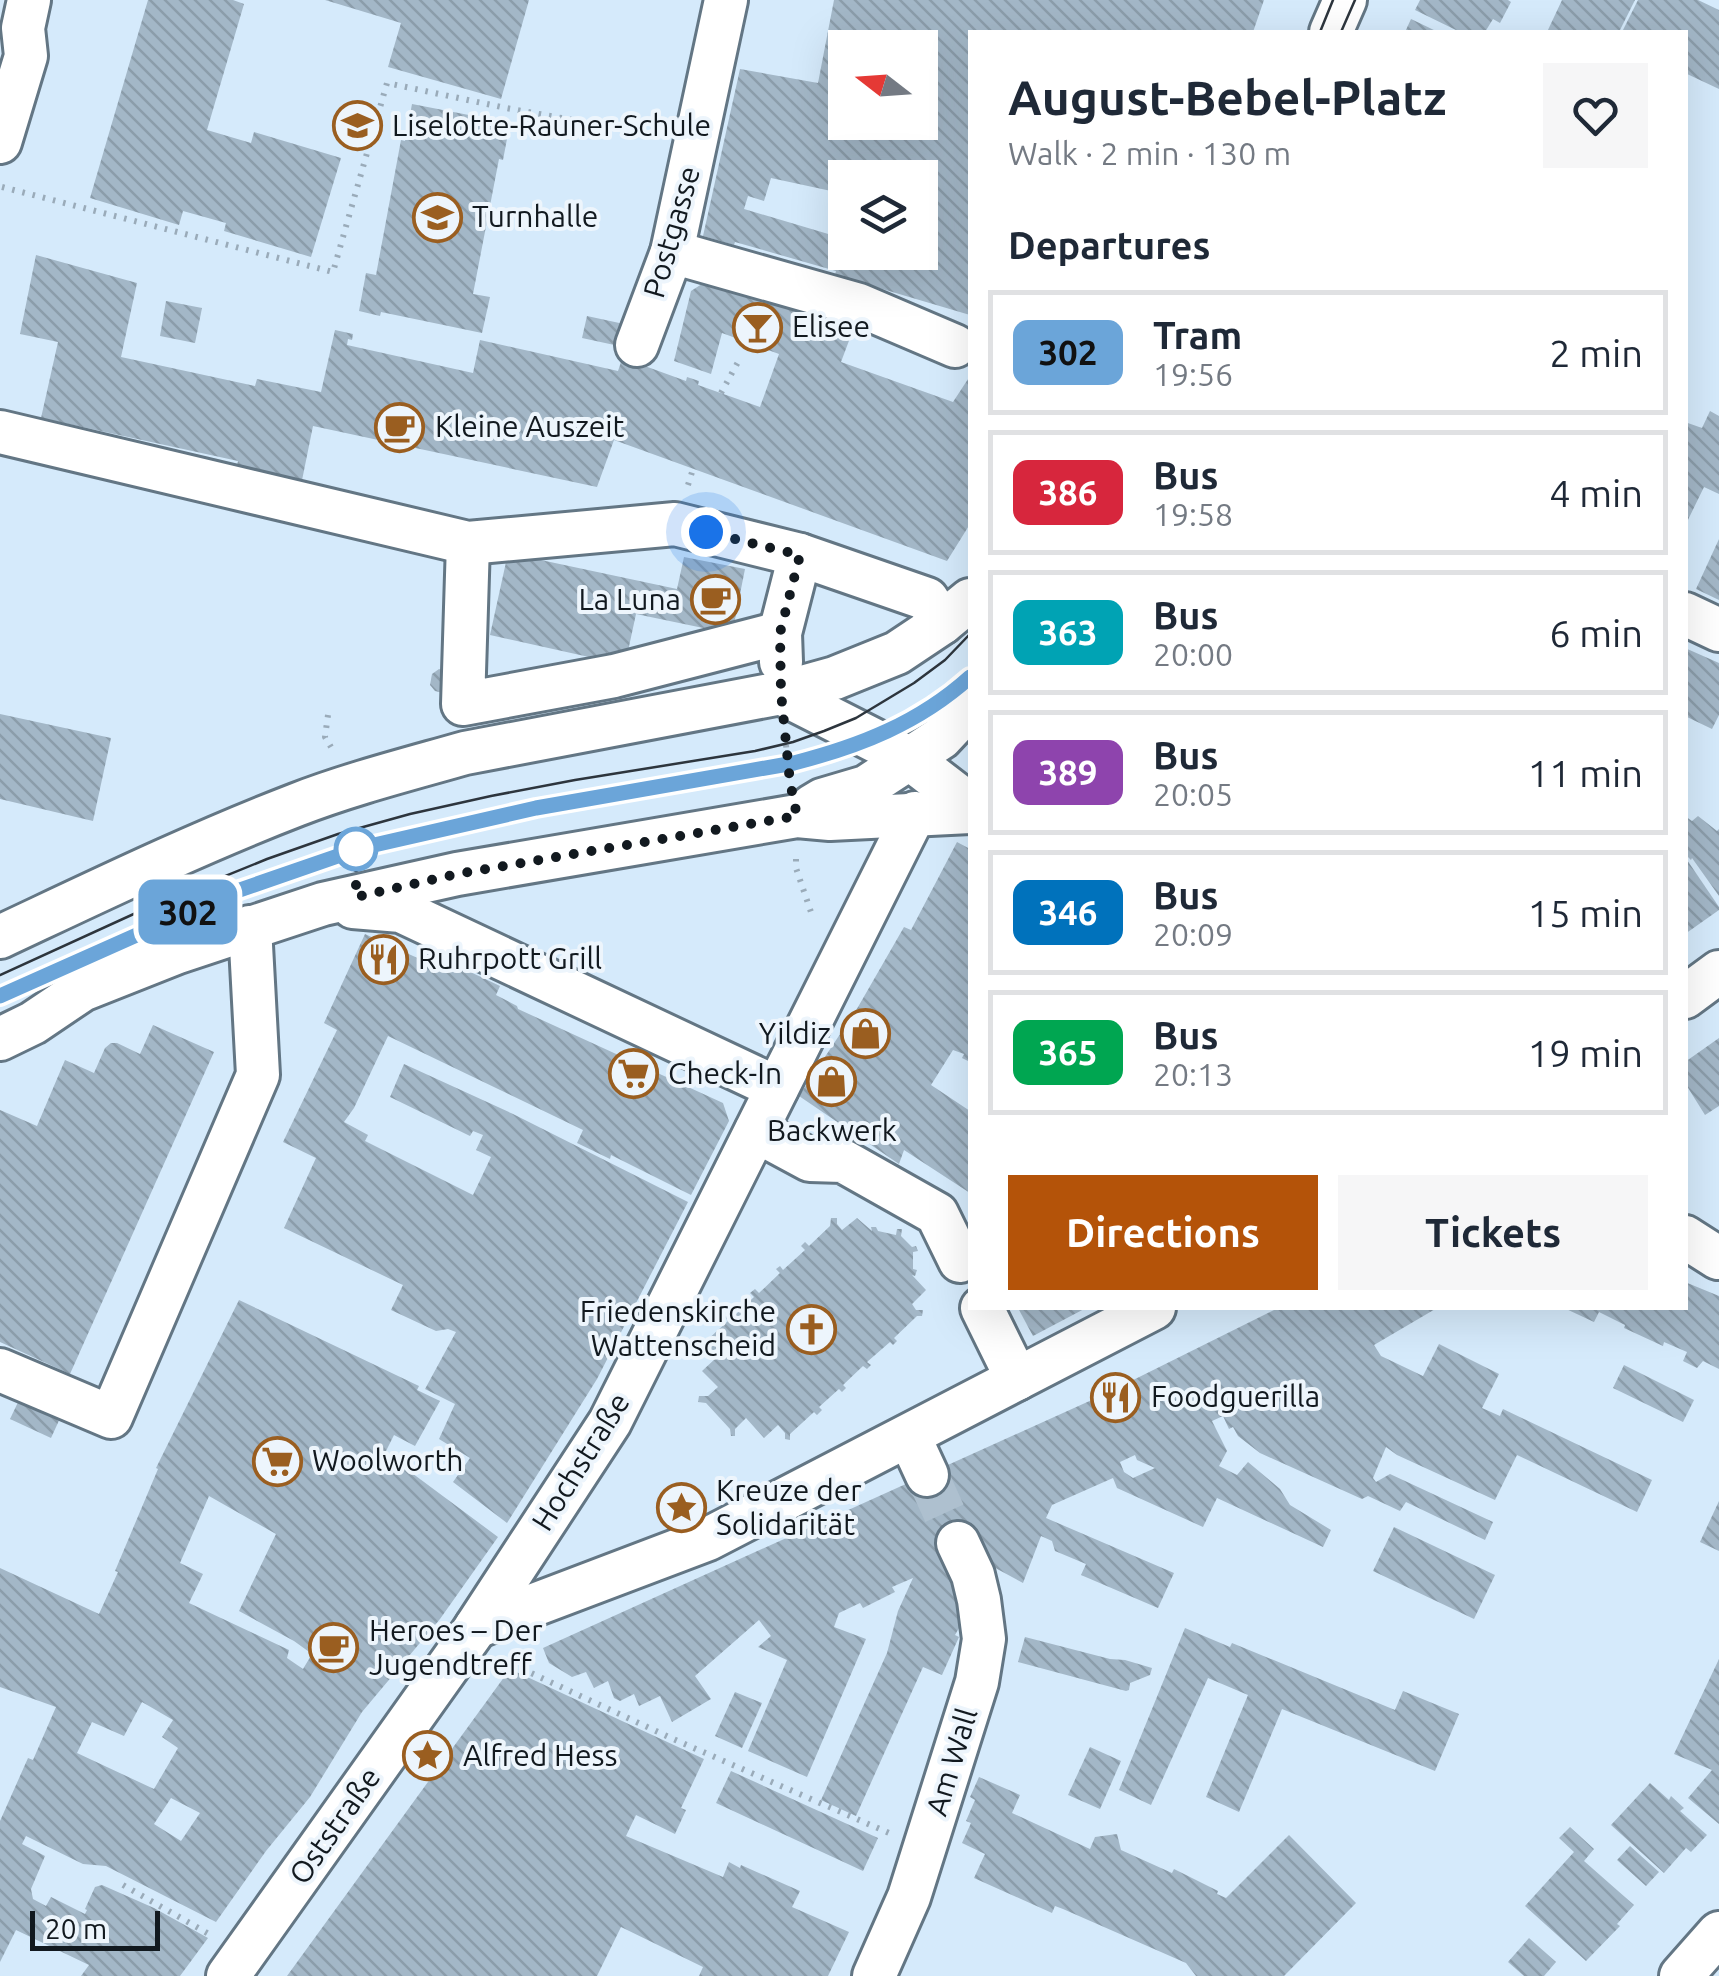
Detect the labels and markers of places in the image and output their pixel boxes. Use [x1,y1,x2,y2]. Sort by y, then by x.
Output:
school or university icon: Liselotte-Rauner-Schule [331,100,383,152]
place label: Liselotte-Rauner-Schule [392,108,711,142]
school or university icon: Turnhalle [411,191,463,243]
place label: Turnhalle [472,199,598,233]
bar icon: Elisee [731,301,783,353]
place label: Elisee [792,309,870,343]
cafe icon: Kleine Auszeit [374,401,426,453]
place label: Kleine Auszeit [435,409,625,443]
cafe icon: La Luna [690,574,742,626]
place label: La Luna [578,582,681,616]
unlabelled marker [335,828,377,870]
restaurant icon: Ruhrpott Grill [357,933,409,985]
place label: Ruhrpott Grill [418,941,602,975]
shop icon: Yildiz [840,1008,892,1060]
place label: Yildiz [759,1016,831,1050]
supermarket icon: Check-In [607,1048,659,1100]
place label: Check-In [668,1056,782,1090]
shop icon: Backwerk [806,1056,858,1108]
place label: Backwerk [767,1113,897,1147]
place label: Friedenskirche Wattenscheid [580,1294,776,1362]
church icon: Friedenskirche Wattenscheid [785,1303,837,1355]
restaurant icon: Foodguerilla [1090,1371,1142,1423]
place label: Foodguerilla [1151,1379,1320,1413]
supermarket icon: Woolworth [251,1435,303,1487]
place label: Woolworth [312,1443,463,1477]
place label: Kreuze der Solidarität [716,1473,862,1541]
place icon: Kreuze der Solidarität [655,1482,707,1534]
place label: Heroes – Der Jugendtreff [369,1613,543,1681]
cafe icon: Heroes – Der Jugendtreff [308,1622,360,1674]
place icon: Alfred Hess [402,1730,454,1782]
place label: Alfred Hess [463,1738,618,1772]

